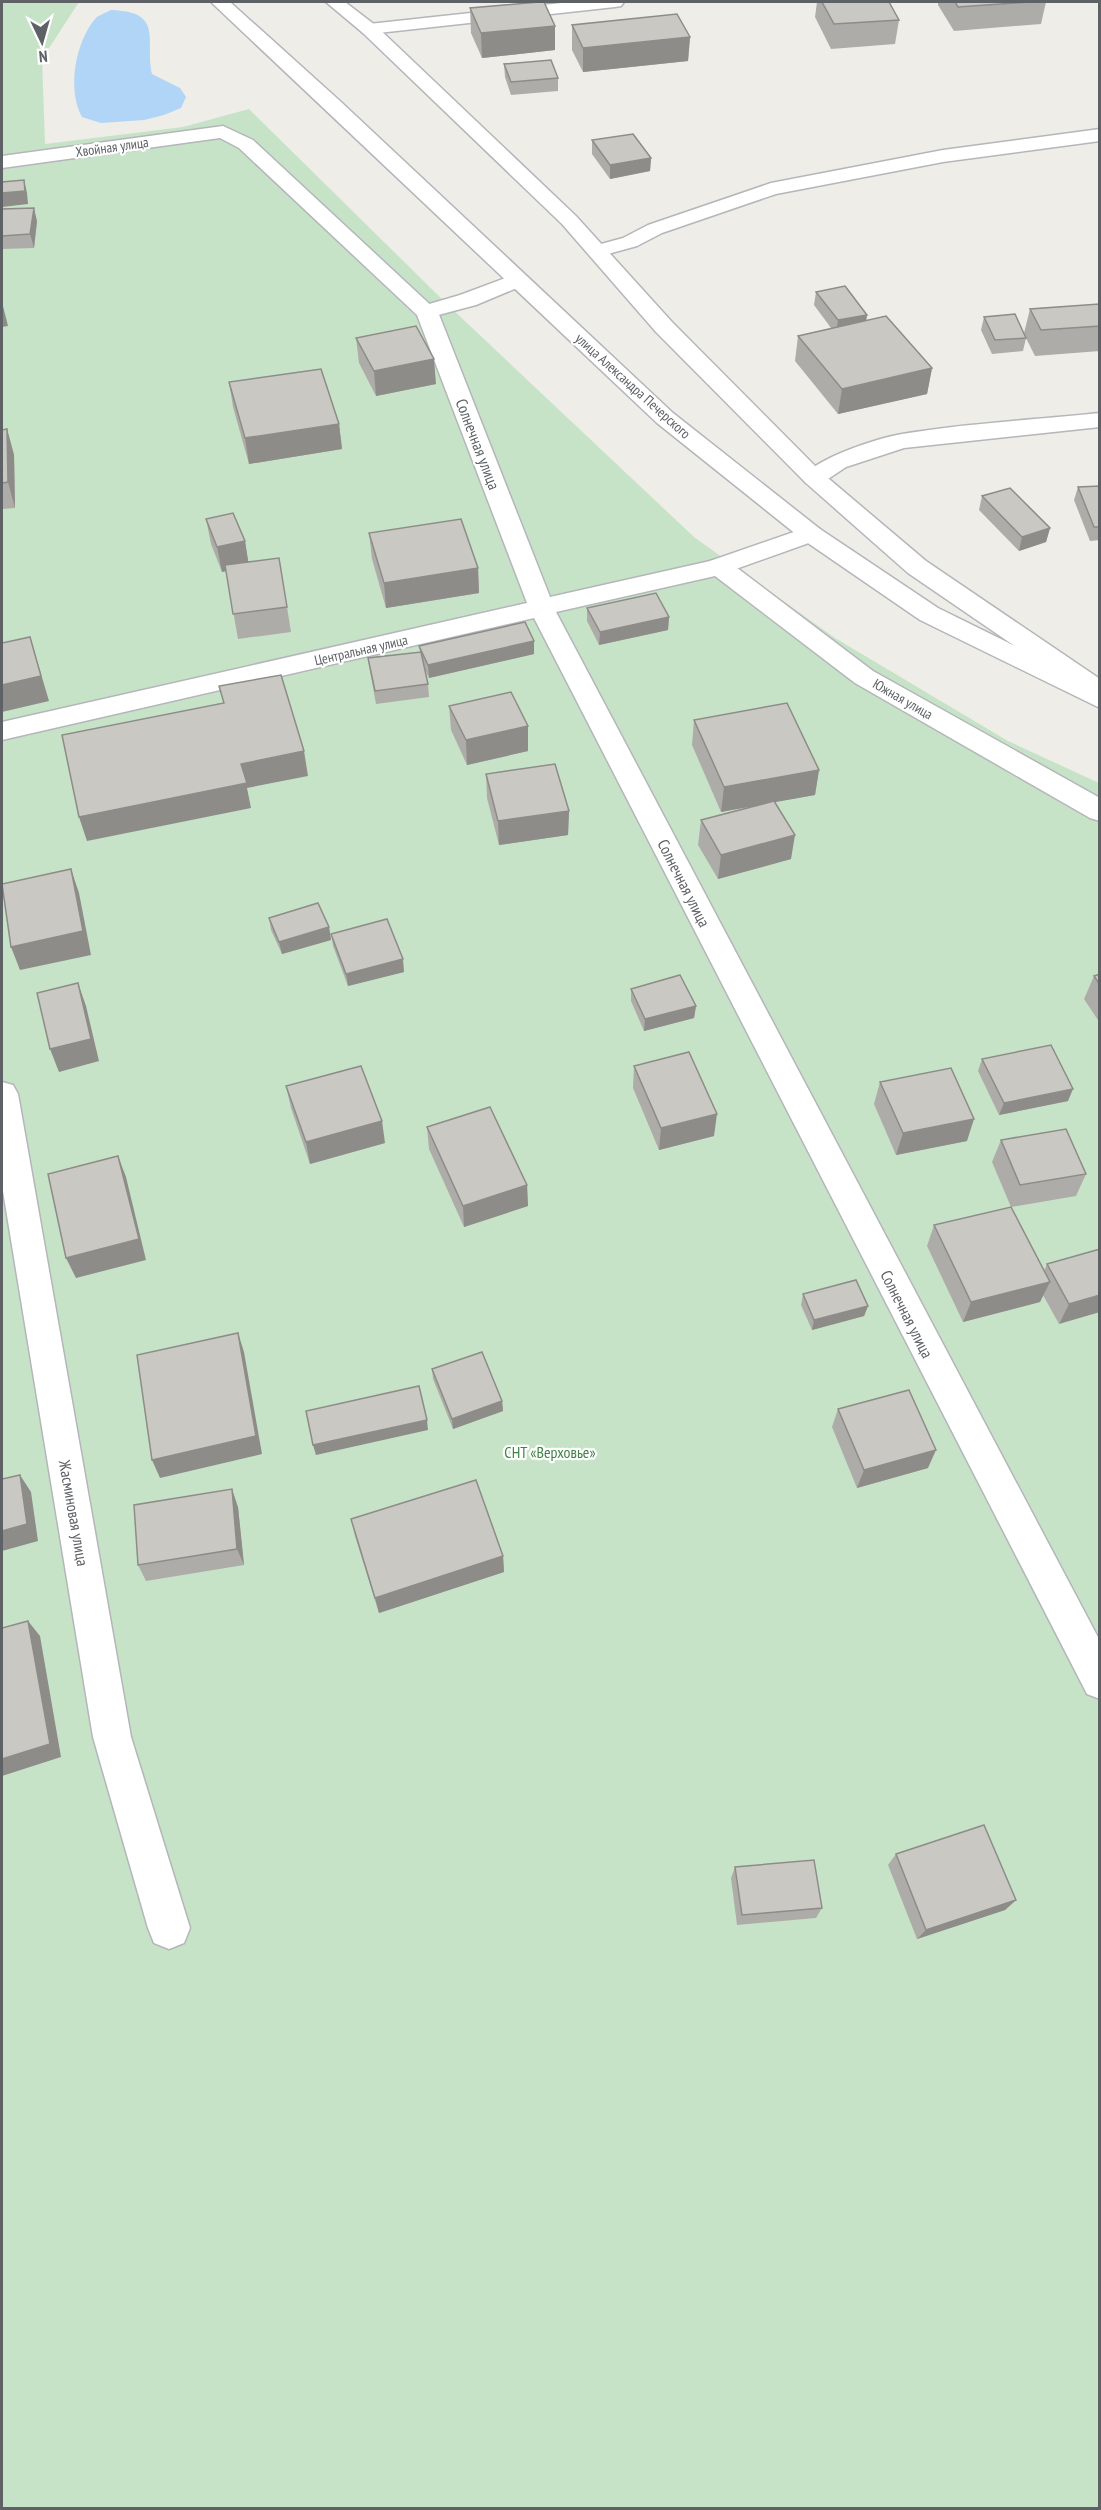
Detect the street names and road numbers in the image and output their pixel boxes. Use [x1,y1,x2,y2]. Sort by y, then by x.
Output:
street label: Хвойная улица [74,133,150,161]
street label: улица Александра Печерского [572,329,694,443]
street label: Солнечная улица [451,396,505,492]
street label: Центральная улица [313,631,409,669]
street label: Южная улица [870,675,936,723]
street label: Солнечная улица [653,836,715,930]
street label: Солнечная улица [876,1267,938,1361]
street label: Жасминовая улица [55,1458,93,1567]

